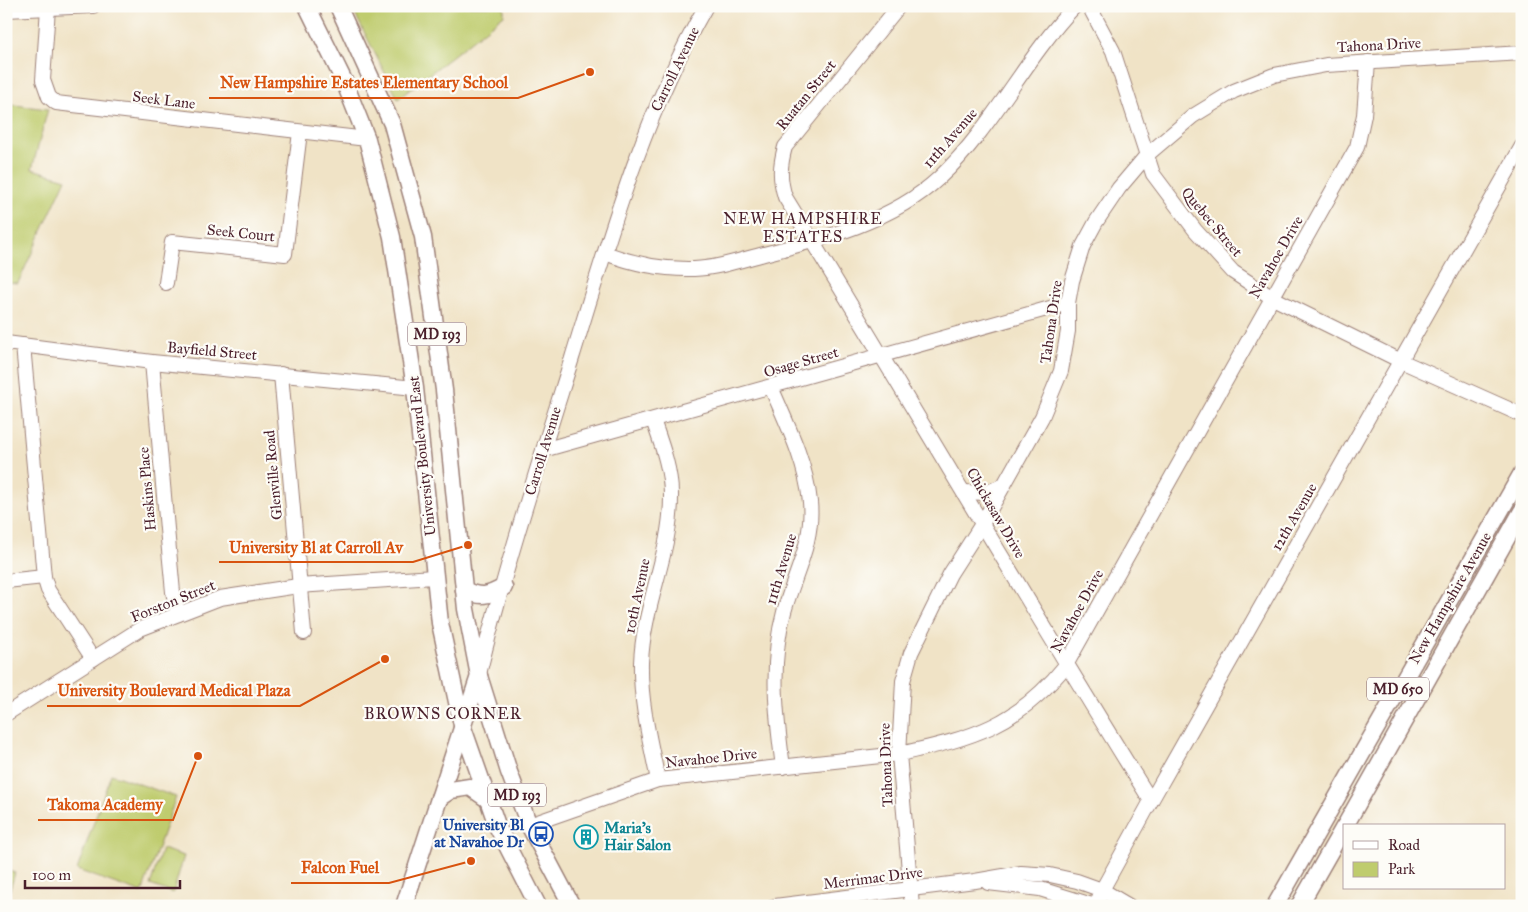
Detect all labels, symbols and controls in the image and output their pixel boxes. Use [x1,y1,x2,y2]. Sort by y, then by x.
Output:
street label: Carroll Avenue [647,24,703,114]
street label: Tahona Drive [1337,34,1421,56]
street label: Ruatan Street [772,56,840,134]
callout: New Hampshire Estates Elementary School [209,67,518,98]
text: New Hampshire Estates Elementary School [220,73,509,93]
street label: Seek Lane [132,87,196,113]
street label: 11th Avenue [919,104,981,172]
street label: Quebec Street [1178,184,1247,261]
district label: NEW HAMPSHIRE ESTATES [723,209,883,246]
street label: Navahoe Drive [1245,213,1307,301]
street label: Seek Court [206,220,276,246]
street label: Tahona Drive [1036,279,1066,365]
road number: MD 193 [408,322,466,346]
street label: Bayfield Street [166,338,258,364]
street label: Osage Street [762,343,841,381]
street label: University Boulevard East [405,374,439,537]
street label: Carroll Avenue [521,405,565,497]
street label: Glenville Road [260,429,286,521]
street label: Haskins Place [134,446,160,532]
street label: Chickasaw Drive [963,464,1029,562]
street label: 12th Avenue [1267,480,1321,554]
street label: New Hampshire Avenue [1405,529,1495,667]
callout: University Bl at Carroll Av [219,531,413,562]
street label: 11th Avenue [762,531,800,607]
text: University Bl at Carroll Av [229,538,404,558]
street label: 10th Avenue [620,557,654,635]
street label: Navahoe Drive [1047,566,1107,656]
street label: Forston Street [128,576,219,626]
callout: University Boulevard Medical Plaza [47,675,300,706]
road number: MD 650 [1367,678,1429,701]
text: University Boulevard Medical Plaza [57,681,292,701]
district label: BROWNS CORNER [364,704,522,723]
street label: Tahona Drive [876,723,896,807]
street label: Navahoe Drive [664,744,758,772]
road number: MD 193 [488,784,546,806]
callout: Takoma Academy [38,789,173,820]
text: Takoma Academy [46,795,164,815]
place label: University Bl at Navahoe Dr [434,816,525,851]
place label: Maria's Hair Salon [604,819,672,854]
bus stop icon: University Bl at Navahoe Dr [528,821,554,847]
building icon: Maria's Hair Salon [573,824,599,850]
legend [1343,824,1506,890]
text: Road [1388,836,1420,854]
callout: Falcon Fuel [291,852,389,883]
scale bar [25,857,180,889]
text: Falcon Fuel [301,858,380,877]
text: Park [1388,860,1415,878]
street label: Merrimac Drive [822,863,924,893]
text: 100 m [32,866,72,884]

